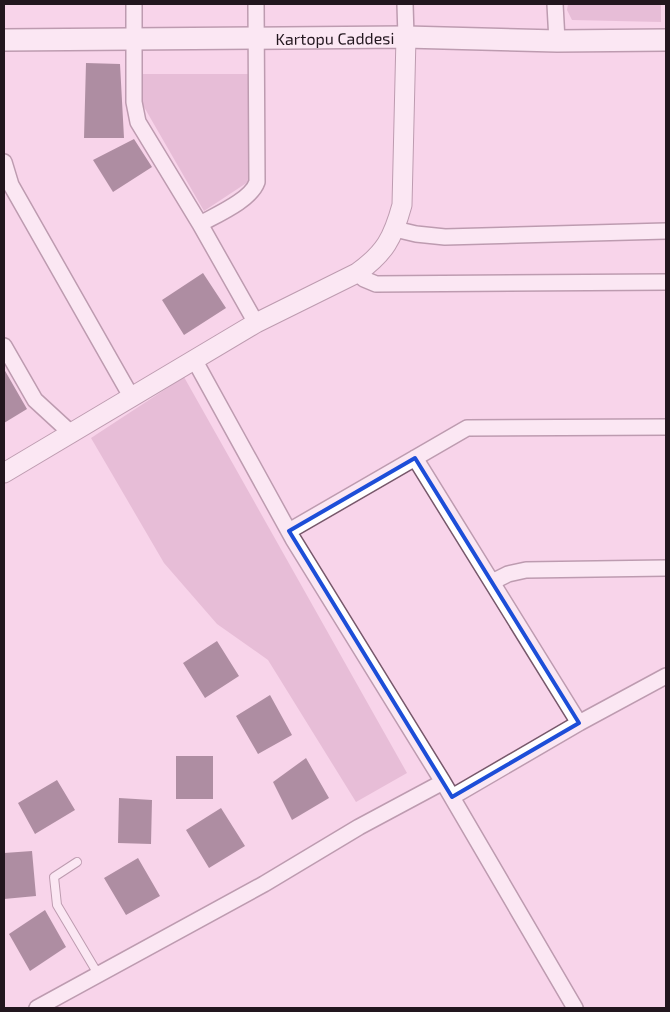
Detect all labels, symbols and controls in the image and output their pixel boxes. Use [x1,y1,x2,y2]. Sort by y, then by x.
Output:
street label: Kartopu Caddesi [275,28,394,47]

